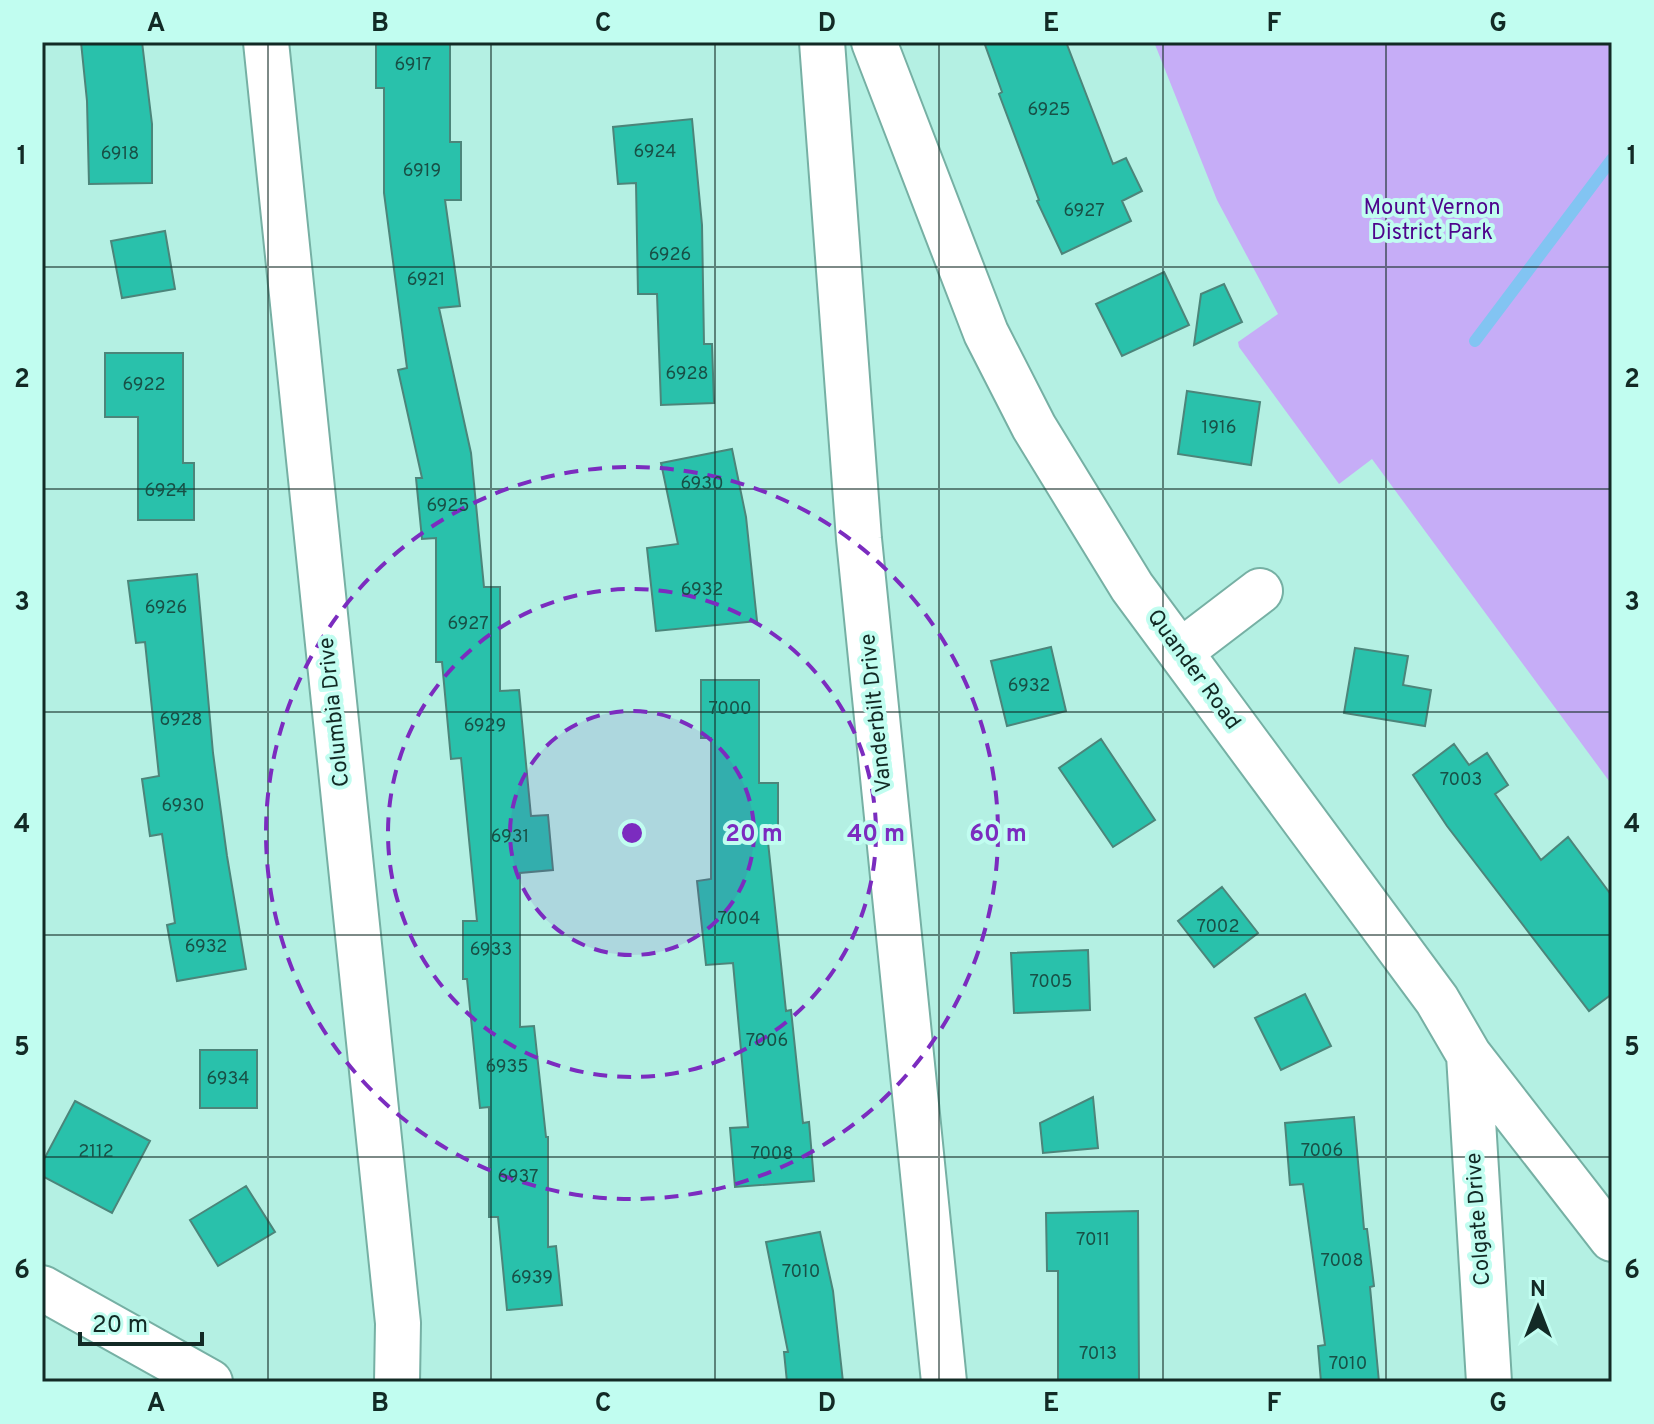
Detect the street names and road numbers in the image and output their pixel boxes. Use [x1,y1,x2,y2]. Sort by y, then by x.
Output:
street label: Quander Road [1140,605,1246,735]
street label: Vanderbilt Drive [855,632,899,794]
street label: Columbia Drive [314,636,356,788]
street label: Colgate Drive [1461,1152,1497,1286]

